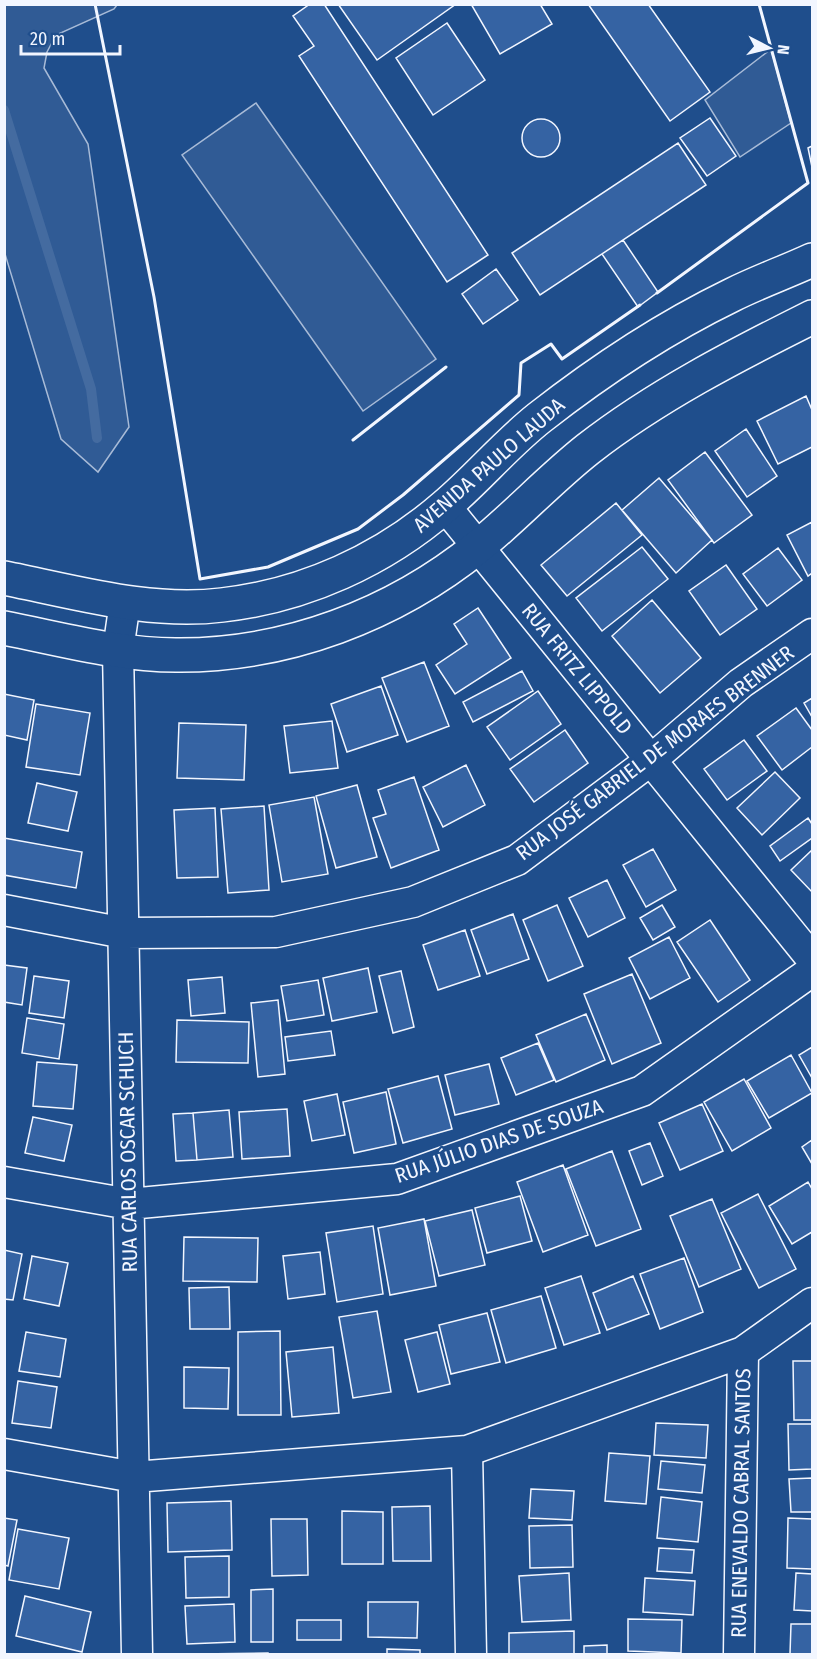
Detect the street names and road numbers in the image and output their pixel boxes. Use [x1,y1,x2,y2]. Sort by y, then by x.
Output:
street label: AVENIDA PAULO LAUDA [408,392,570,538]
street label: RUA FRITZ LIPPOLD [516,598,638,740]
street label: RUA JOSÉ GABRIEL DE MORAES BRENNER [511,640,799,866]
street label: RUA CARLOS OSCAR SCHUCH [113,1031,143,1273]
street label: RUA JÚLIO DIAS DE SOUZA [392,1093,606,1189]
street label: RUA ENEVALDO CABRAL SANTOS [726,1368,756,1638]

